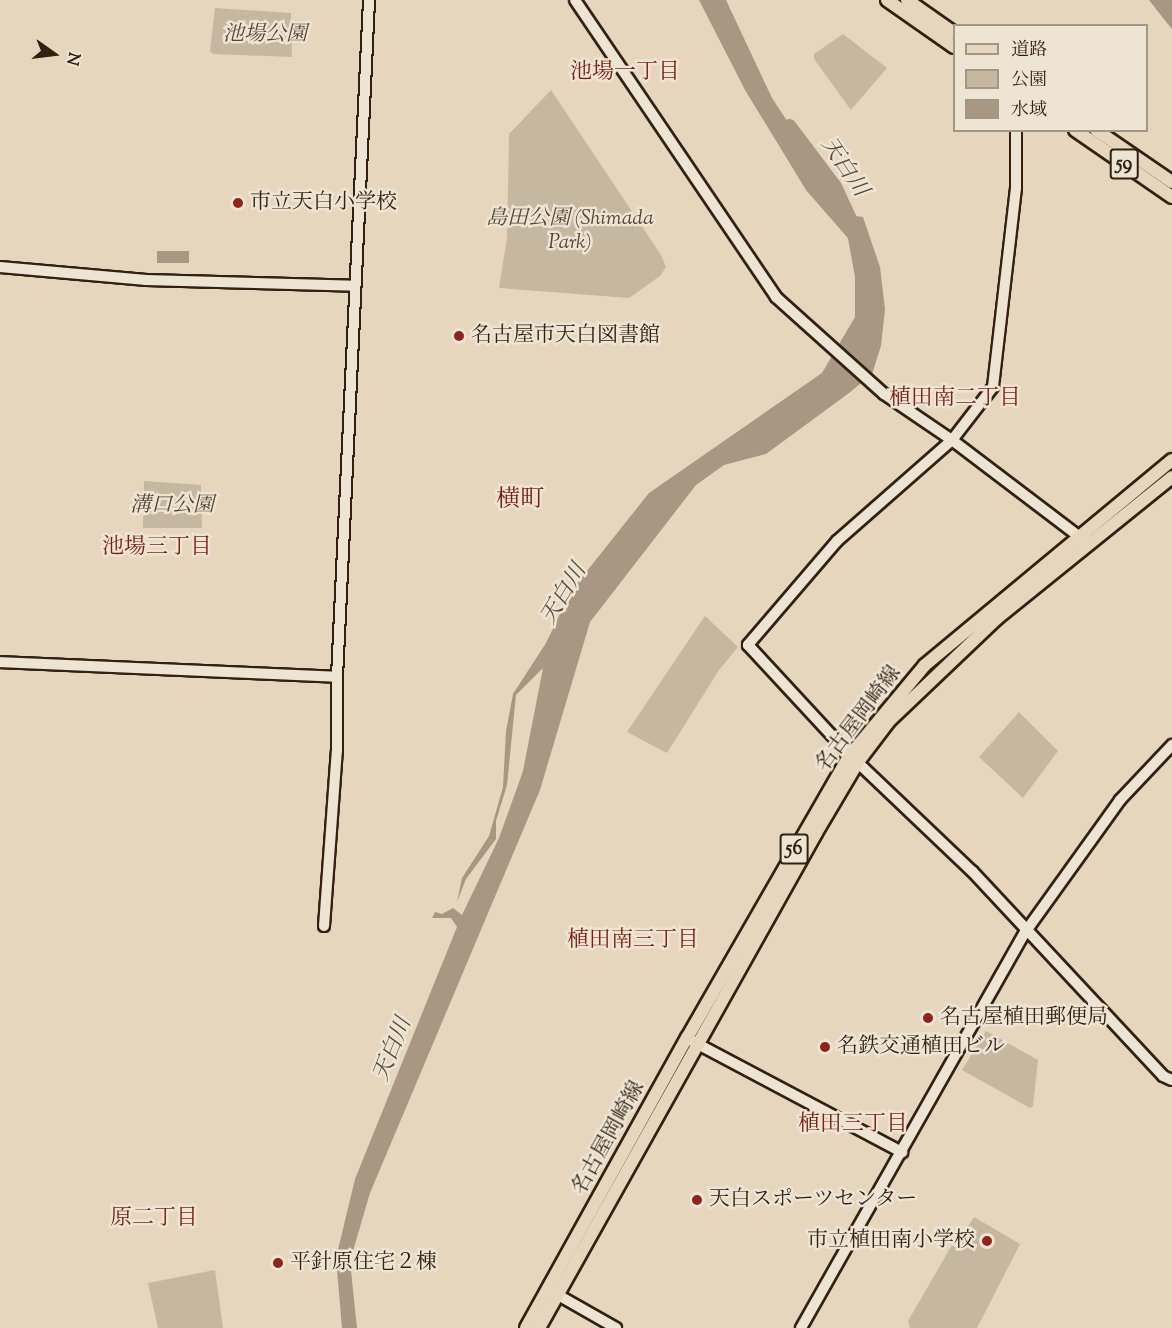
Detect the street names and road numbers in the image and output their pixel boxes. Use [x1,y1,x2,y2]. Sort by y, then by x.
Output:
road number: 59 [1109,147,1139,181]
street label: 名古屋岡崎線 [811,661,907,777]
road number: 56 [779,832,809,866]
street label: 名古屋岡崎線 [567,1077,651,1199]

